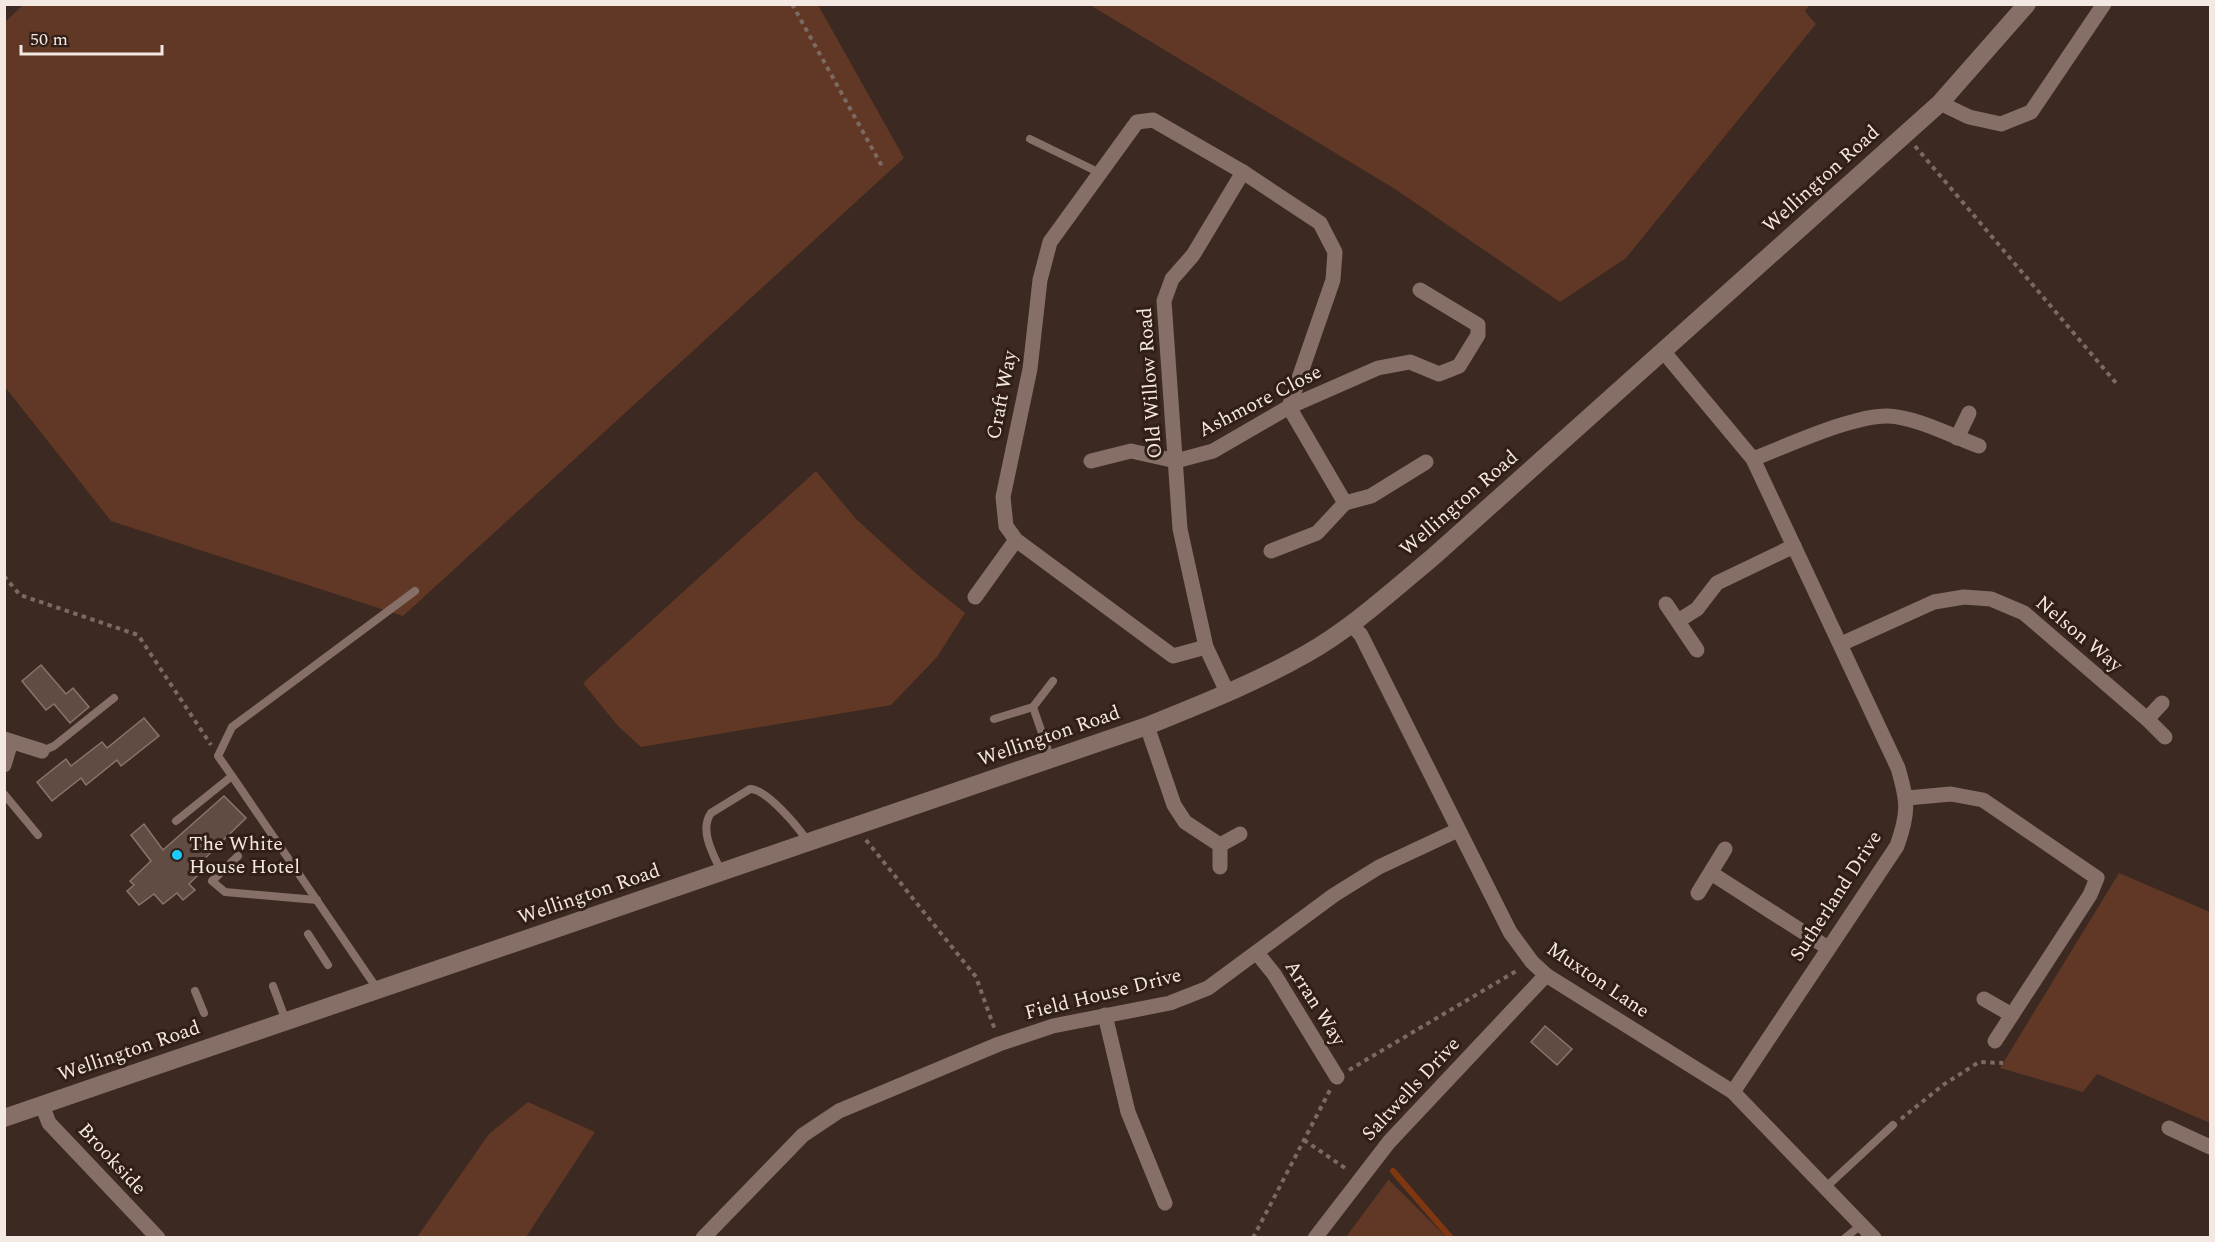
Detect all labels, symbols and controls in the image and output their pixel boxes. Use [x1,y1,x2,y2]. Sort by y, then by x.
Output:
scale bar [21,18,162,56]
text: 50 m [30,26,68,53]
street label: Wellington Road [1756,118,1886,240]
street label: Old Willow Road [1130,306,1170,460]
street label: Craft Way [979,347,1026,442]
street label: Ashmore Close [1193,357,1327,445]
street label: Wellington Road [1393,443,1525,563]
street label: Nelson Way [2029,588,2130,680]
street label: Wellington Road [974,698,1124,774]
street label: Sutherland Drive [1782,825,1890,967]
place label: The White House Hotel [189,829,300,882]
marker: The White House Hotel [170,848,184,862]
street label: Wellington Road [514,856,664,932]
street label: Muxton Lane [1540,934,1656,1026]
street label: Arran Way [1277,954,1354,1053]
street label: Field House Drive [1021,960,1185,1028]
street label: Wellington Road [54,1013,204,1089]
street label: Saltwells Drive [1355,1030,1467,1148]
street label: Brookside [71,1116,153,1202]

